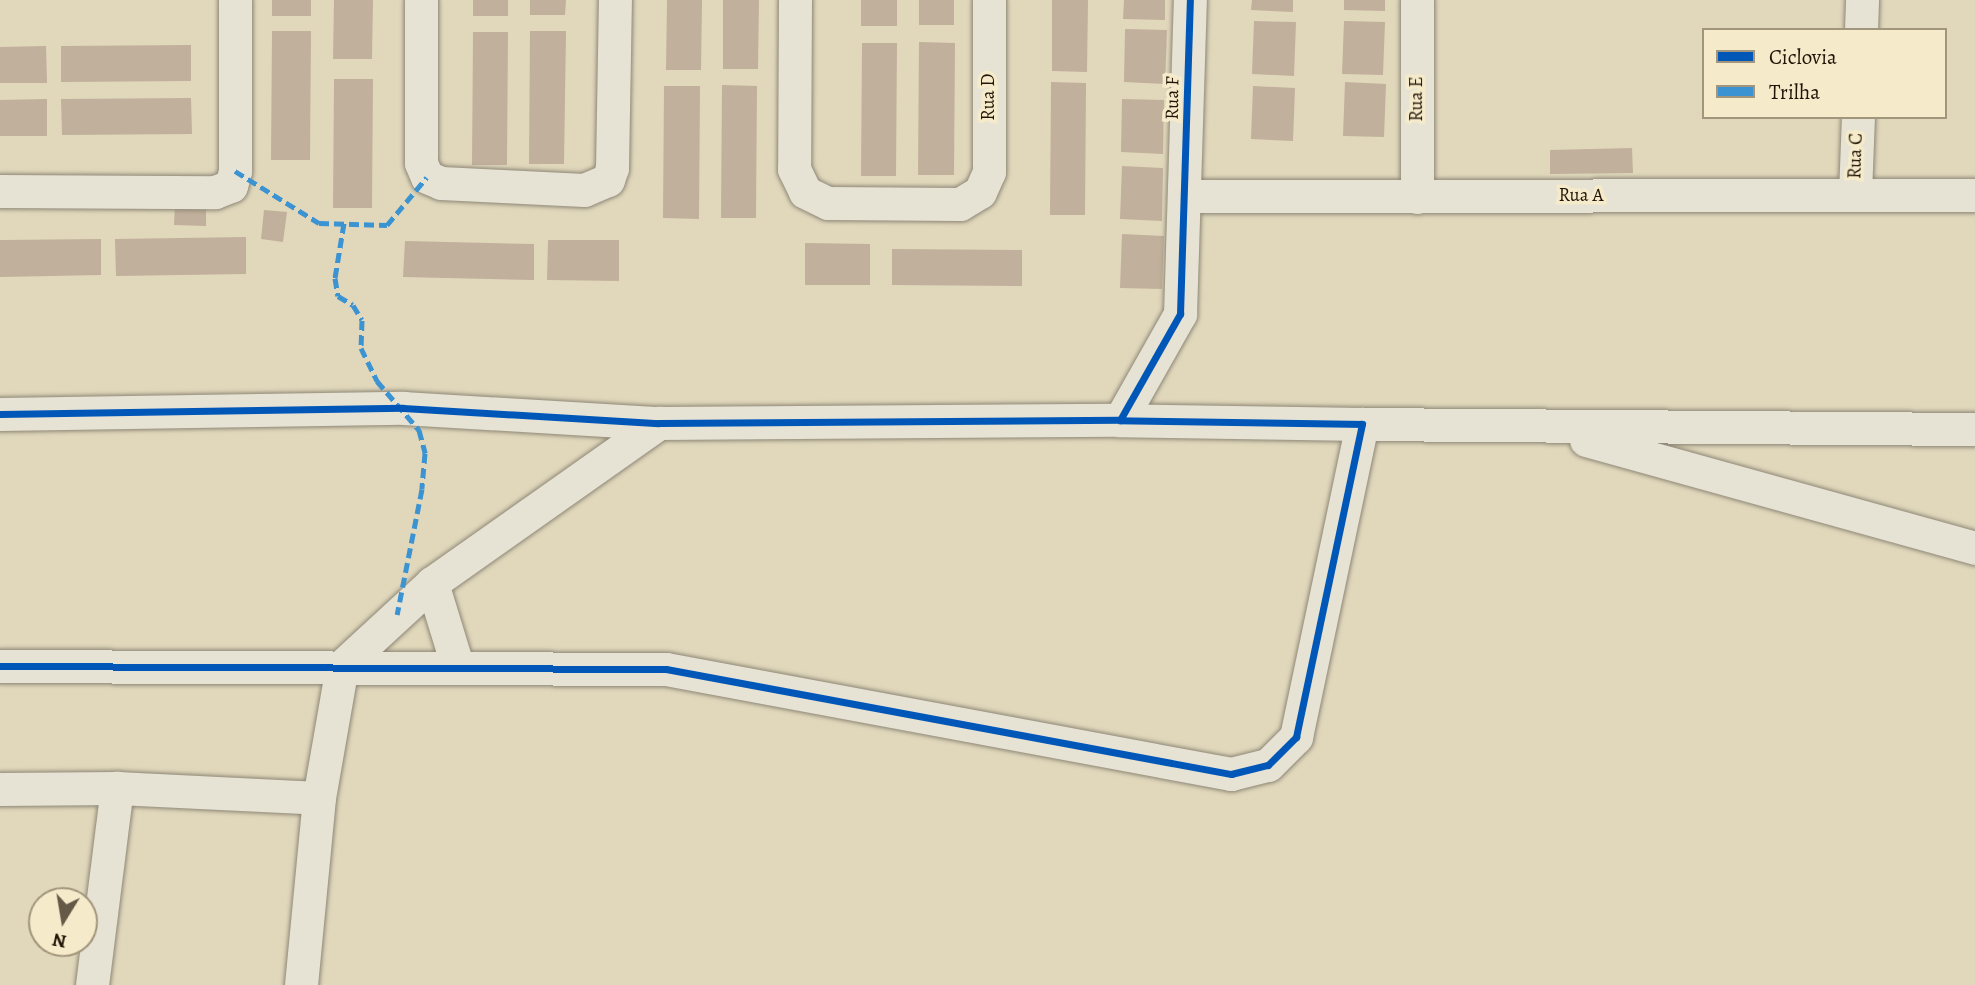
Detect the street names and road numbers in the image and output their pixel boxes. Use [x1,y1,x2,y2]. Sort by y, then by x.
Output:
street label: Rua D [978,73,1000,121]
street label: Rua F [1161,76,1185,120]
street label: Rua E [1406,76,1428,122]
street label: Rua C [1844,133,1868,179]
street label: Rua A [1558,185,1604,207]

